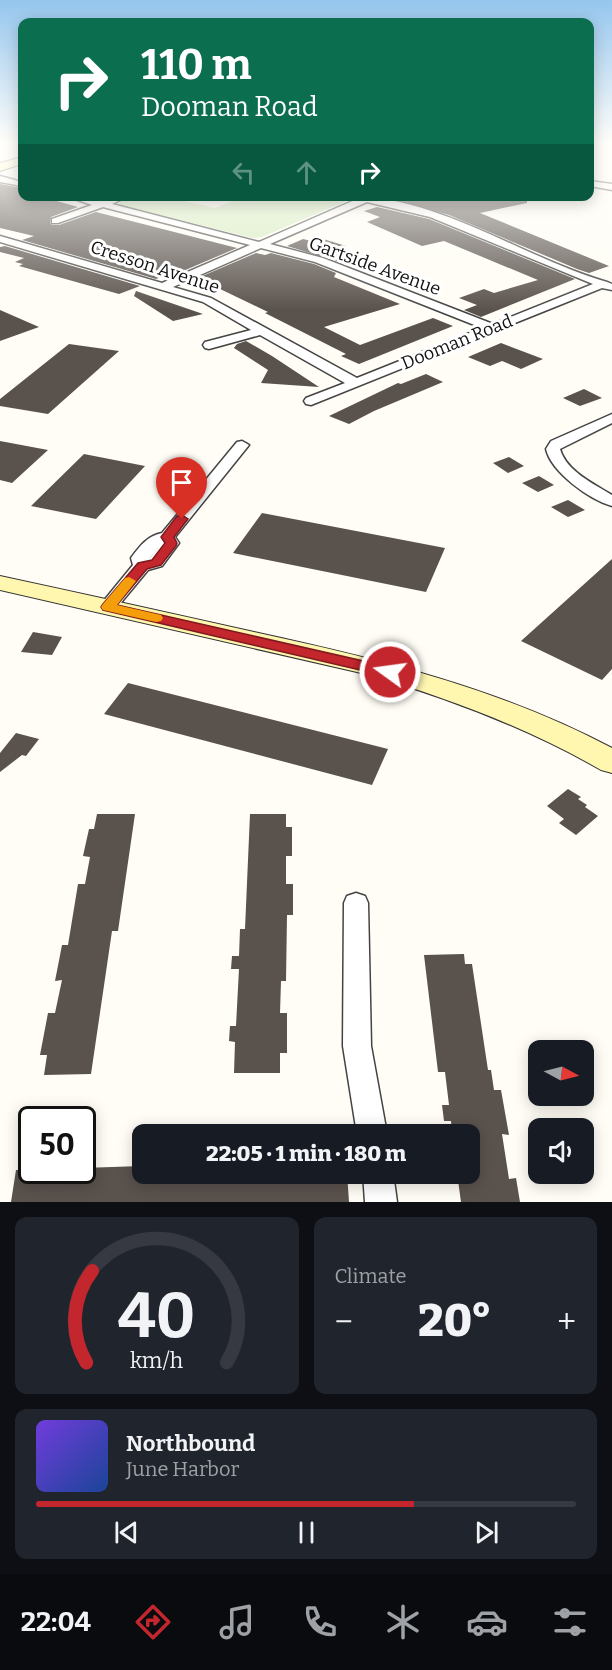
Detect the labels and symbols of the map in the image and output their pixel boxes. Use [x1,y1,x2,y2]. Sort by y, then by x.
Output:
street label: Gartside Avenue [306,232,444,300]
street label: Cresson Avenue [88,236,222,298]
street label: Dooman Road [398,310,516,374]
pin [156,457,207,519]
position arrow [358,640,422,704]
north arrow [528,1040,594,1106]
speed limit sign: 50 [18,1106,96,1184]

